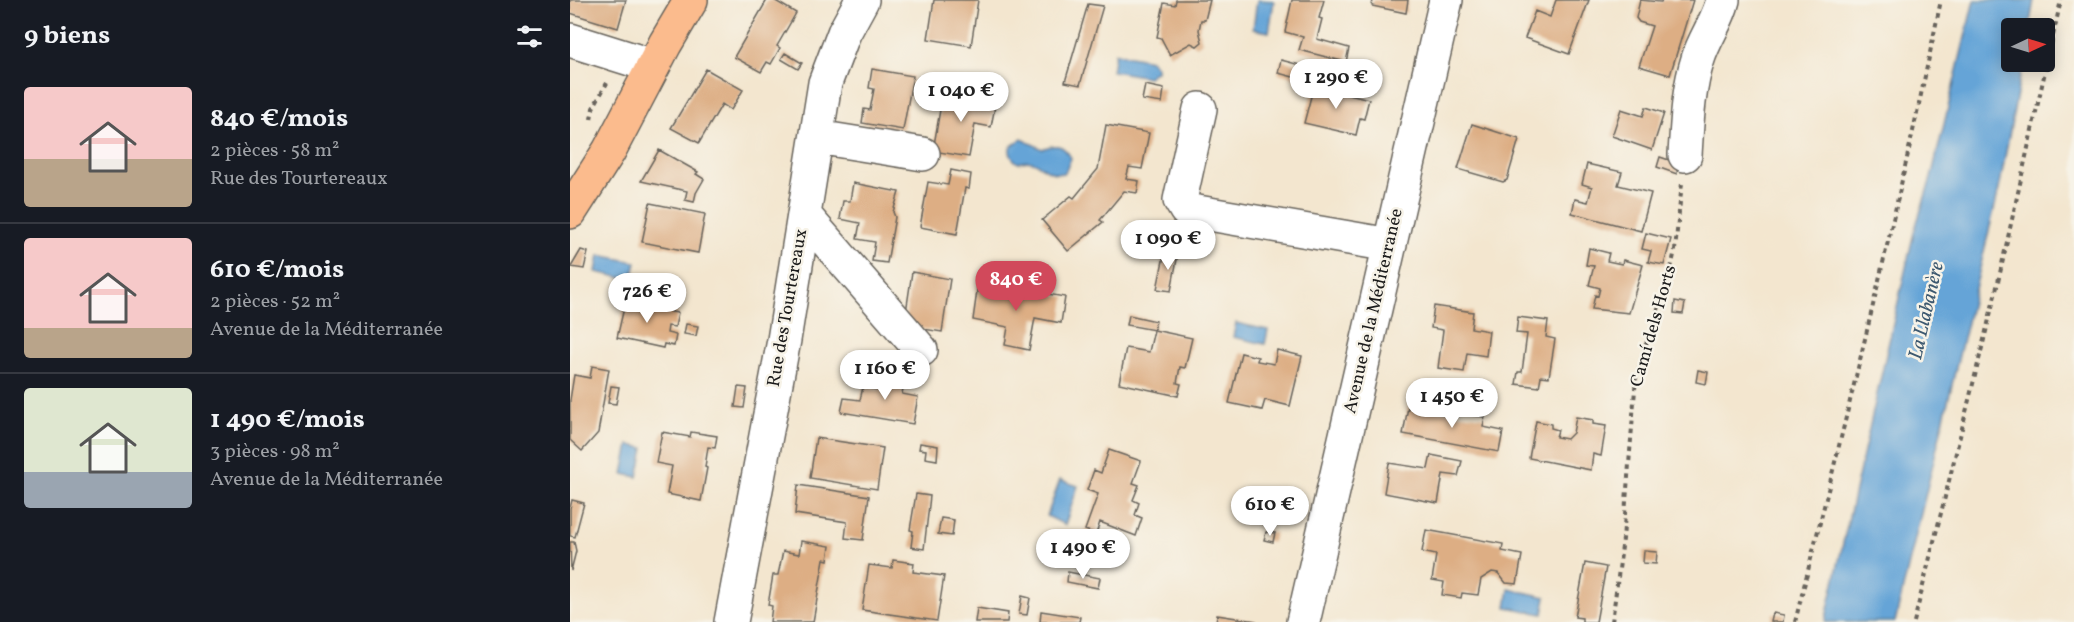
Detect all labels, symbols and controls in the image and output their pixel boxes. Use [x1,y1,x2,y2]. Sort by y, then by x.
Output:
text: 9 biens [24,18,110,54]
north arrow [2001,18,2055,72]
map controls [2001,18,2055,72]
icon: filters [513,20,546,53]
pin: 1 290 € [1281,59,1391,110]
text: 1 290 € [1304,64,1368,92]
pin: 1 040 € [906,72,1016,123]
text: 1 040 € [928,77,994,105]
text: 840 €/mois [210,101,348,137]
icon: home [72,111,144,183]
text: 2 pièces · 58 m² [210,137,339,165]
text: Rue des Tourtereaux [210,165,388,193]
street label: Avenue de la Méditerranée [1338,206,1410,416]
pin: 1 090 € [1113,220,1223,271]
text: 1 090 € [1135,225,1201,253]
street label: Rue des Tourtereaux [762,227,814,389]
text: 610 €/mois [210,252,344,288]
water label: La Llabanère [1902,259,1952,363]
pin: 840 € [974,261,1058,312]
icon: home [72,262,144,334]
street label: Camí dels Horts [1625,262,1683,390]
text: 840 € [989,266,1043,294]
pin: 726 € [605,273,689,324]
text: 726 € [622,278,672,306]
text: 2 pièces · 52 m² [210,288,340,316]
text: Avenue de la Méditerranée [210,316,443,344]
pin: 1 160 € [830,350,940,401]
text: 1 160 € [854,355,916,383]
pin: 1 450 € [1397,378,1507,429]
text: 1 450 € [1420,383,1484,411]
text: 1 490 €/mois [210,402,365,438]
icon: home [72,412,144,484]
text: 3 pièces · 98 m² [210,438,340,466]
text: Avenue de la Méditerranée [210,466,443,494]
pin: 610 € [1228,486,1312,537]
text: 610 € [1245,491,1295,519]
pin: 1 490 € [1028,529,1138,580]
text: 1 490 € [1050,534,1116,562]

